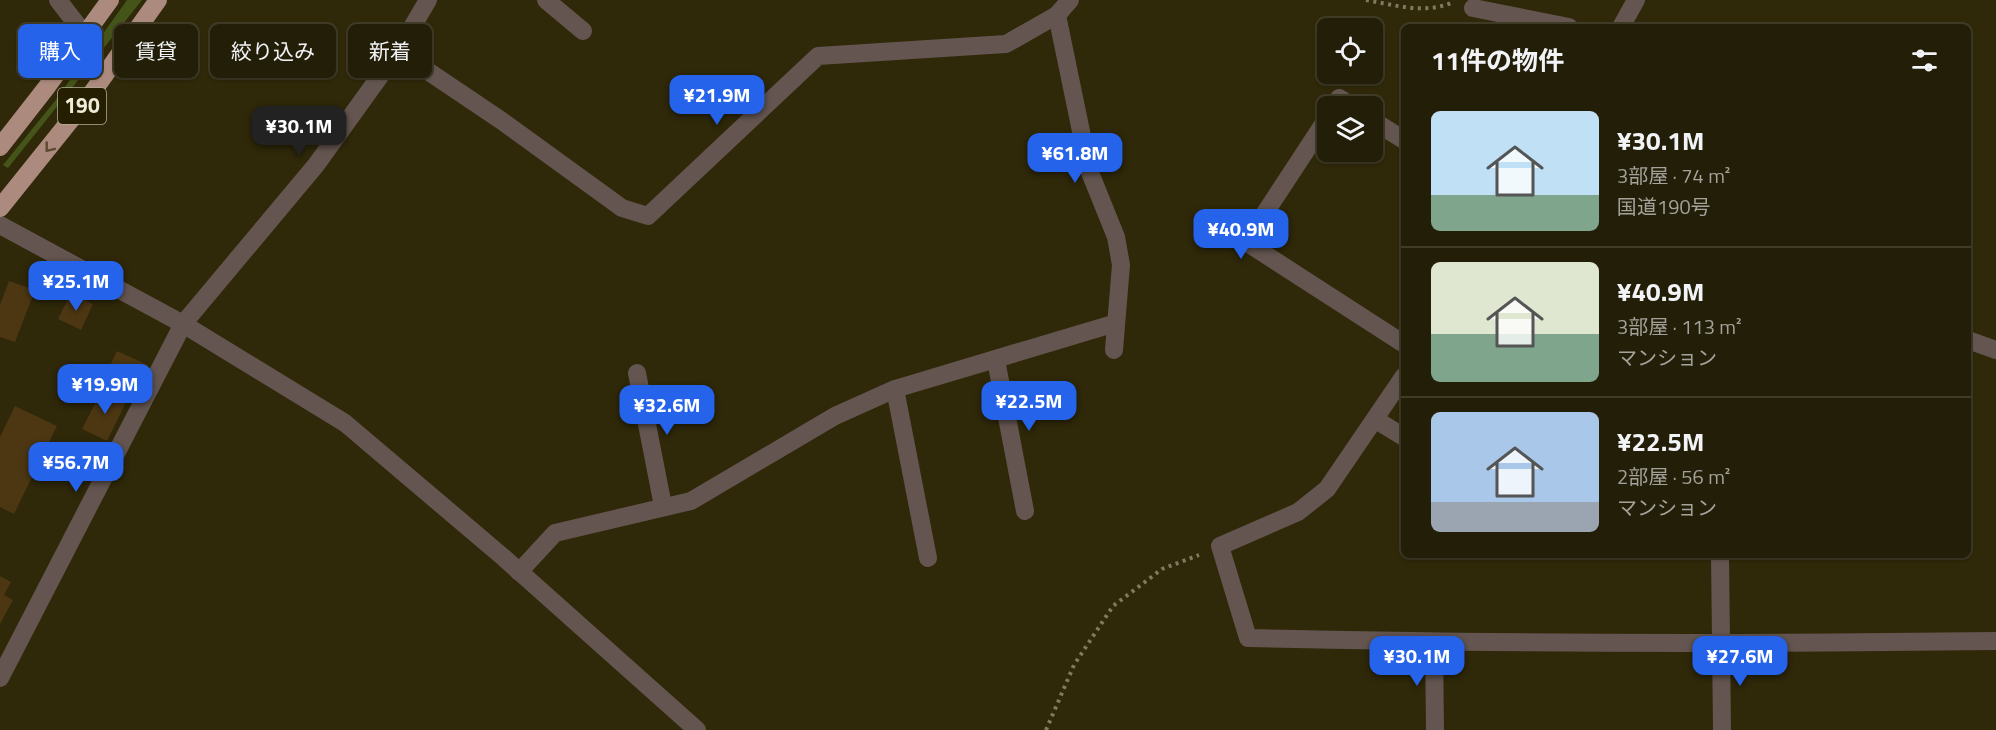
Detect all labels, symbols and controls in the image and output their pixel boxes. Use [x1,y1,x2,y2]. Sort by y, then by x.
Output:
map controls [1317,18,1383,162]
button: locate [1317,18,1383,84]
chip: 購入 [18,24,102,78]
chip: 賃貸 [114,24,198,78]
chip: 絞り込み [210,24,336,78]
chip: 新着 [348,24,432,78]
text: 11件の物件 [1431,41,1564,80]
icon: filters [1908,44,1941,77]
pin: ¥21.9M [668,75,766,126]
text: ¥21.9M [683,79,751,110]
road number: 190 [58,88,106,124]
button: layers [1317,96,1383,162]
pin: ¥30.1M [250,106,348,157]
text: ¥30.1M [265,110,333,141]
text: ¥30.1M [1617,121,1704,160]
pin: ¥61.8M [1026,133,1124,184]
icon: home [1479,135,1551,207]
text: ¥61.8M [1041,137,1109,168]
one-way arrow [45,141,56,152]
text: 3部屋 · 74 m² [1617,160,1730,191]
text: 国道190号 [1617,191,1711,222]
pin: ¥40.9M [1192,209,1290,260]
text: ¥40.9M [1207,213,1275,244]
pin: ¥25.1M [27,261,125,312]
text: ¥25.1M [42,265,110,296]
text: ¥40.9M [1617,272,1704,311]
icon: home [1479,286,1551,358]
text: 3部屋 · 113 m² [1617,311,1742,342]
text: マンション [1617,342,1717,373]
pin: ¥19.9M [56,364,154,415]
text: ¥19.9M [71,368,139,399]
pin: ¥22.5M [980,381,1078,432]
pin: ¥32.6M [618,385,716,436]
text: ¥22.5M [995,385,1063,416]
text: ¥32.6M [633,389,701,420]
text: ¥22.5M [1617,422,1704,461]
icon: home [1479,436,1551,508]
pin: ¥56.7M [27,442,125,493]
text: ¥56.7M [42,446,110,477]
text: 2部屋 · 56 m² [1617,461,1730,492]
text: マンション [1617,492,1717,523]
pin: ¥30.1M [1368,636,1466,687]
pin: ¥27.6M [1691,636,1789,687]
text: ¥30.1M [1383,640,1451,671]
text: ¥27.6M [1706,640,1774,671]

